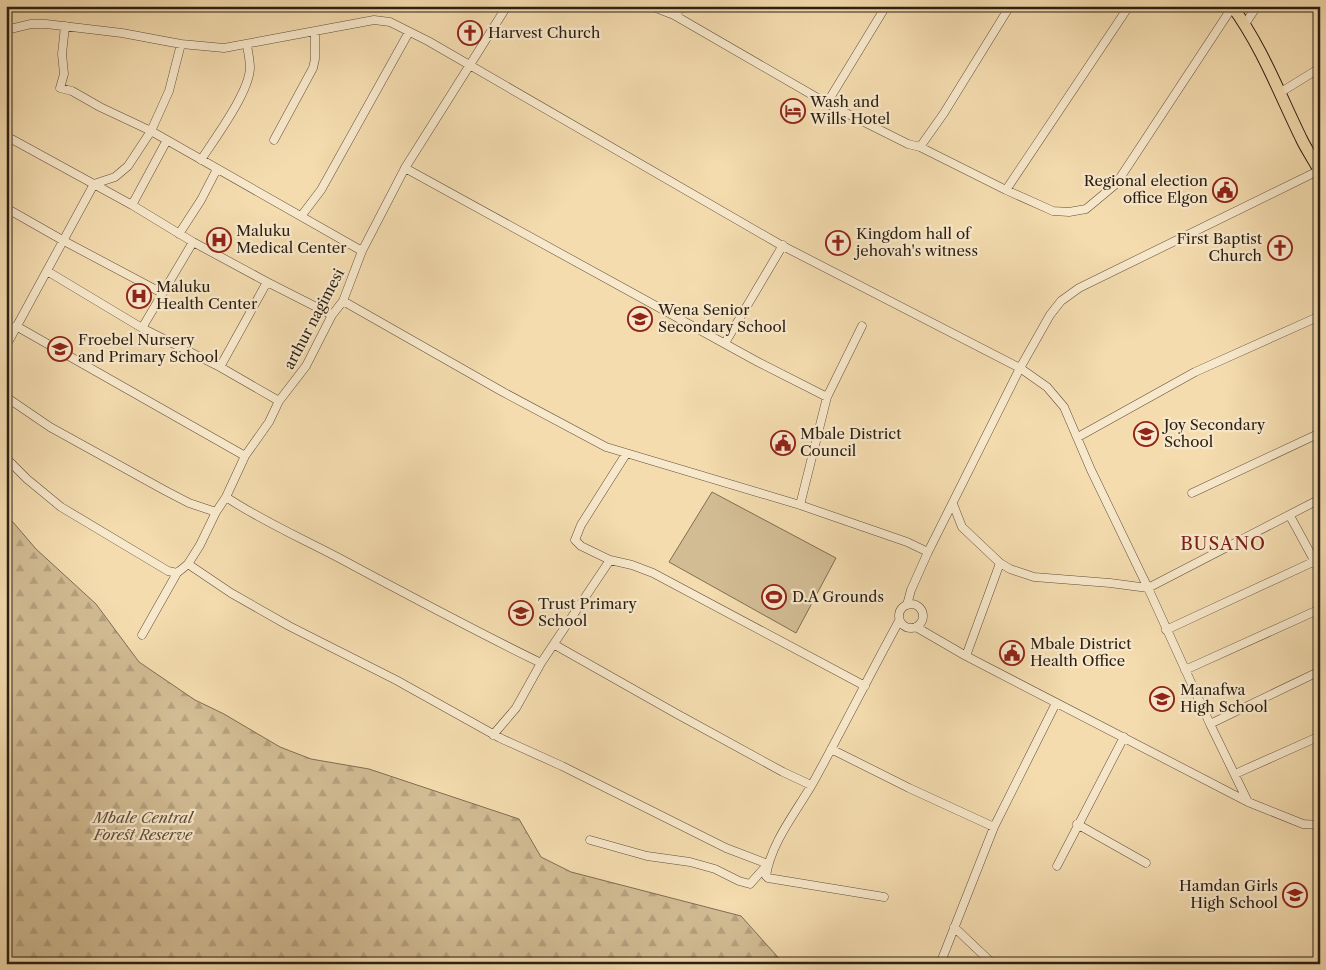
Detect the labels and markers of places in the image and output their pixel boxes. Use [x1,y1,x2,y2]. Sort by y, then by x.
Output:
church icon: Harvest Church [457,20,483,46]
place label: Harvest Church [488,23,601,42]
place label: Wash and Wills Hotel [809,92,891,128]
hotel icon: Wash and Wills Hotel [780,98,806,124]
place label: Regional election office Elgon [1084,171,1209,207]
public building icon: Regional election office Elgon [1212,177,1238,203]
place label: Maluku Medical Center [236,221,347,257]
place label: Kingdom hall of jehovah's witness [853,224,978,260]
hospital icon: Maluku Medical Center [206,227,232,253]
place label: First Baptist Church [1176,229,1263,265]
church icon: Kingdom hall of jehovah's witness [825,230,851,256]
church icon: First Baptist Church [1267,235,1293,261]
place label: Maluku Health Center [156,277,258,313]
hospital icon: Maluku Health Center [126,283,152,309]
place label: Wena Senior Secondary School [657,300,787,336]
school or university icon: Wena Senior Secondary School [627,306,653,332]
place label: Froebel Nursery and Primary School [78,330,219,366]
school or university icon: Froebel Nursery and Primary School [47,336,73,362]
place label: Joy Secondary School [1162,415,1266,451]
school or university icon: Joy Secondary School [1133,421,1159,447]
place label: Mbale District Council [800,424,902,460]
public building icon: Mbale District Council [770,430,796,456]
sports icon: D.A Grounds [761,584,787,610]
place label: D.A Grounds [792,587,884,606]
place label: Trust Primary School [538,594,638,630]
school or university icon: Trust Primary School [508,600,534,626]
place label: Mbale District Health Office [1030,634,1132,670]
public building icon: Mbale District Health Office [999,640,1025,666]
place label: Manafwa High School [1180,680,1268,716]
school or university icon: Manafwa High School [1149,686,1175,712]
place label: Hamdan Girls High School [1179,876,1279,912]
school or university icon: Hamdan Girls High School [1282,882,1308,908]

